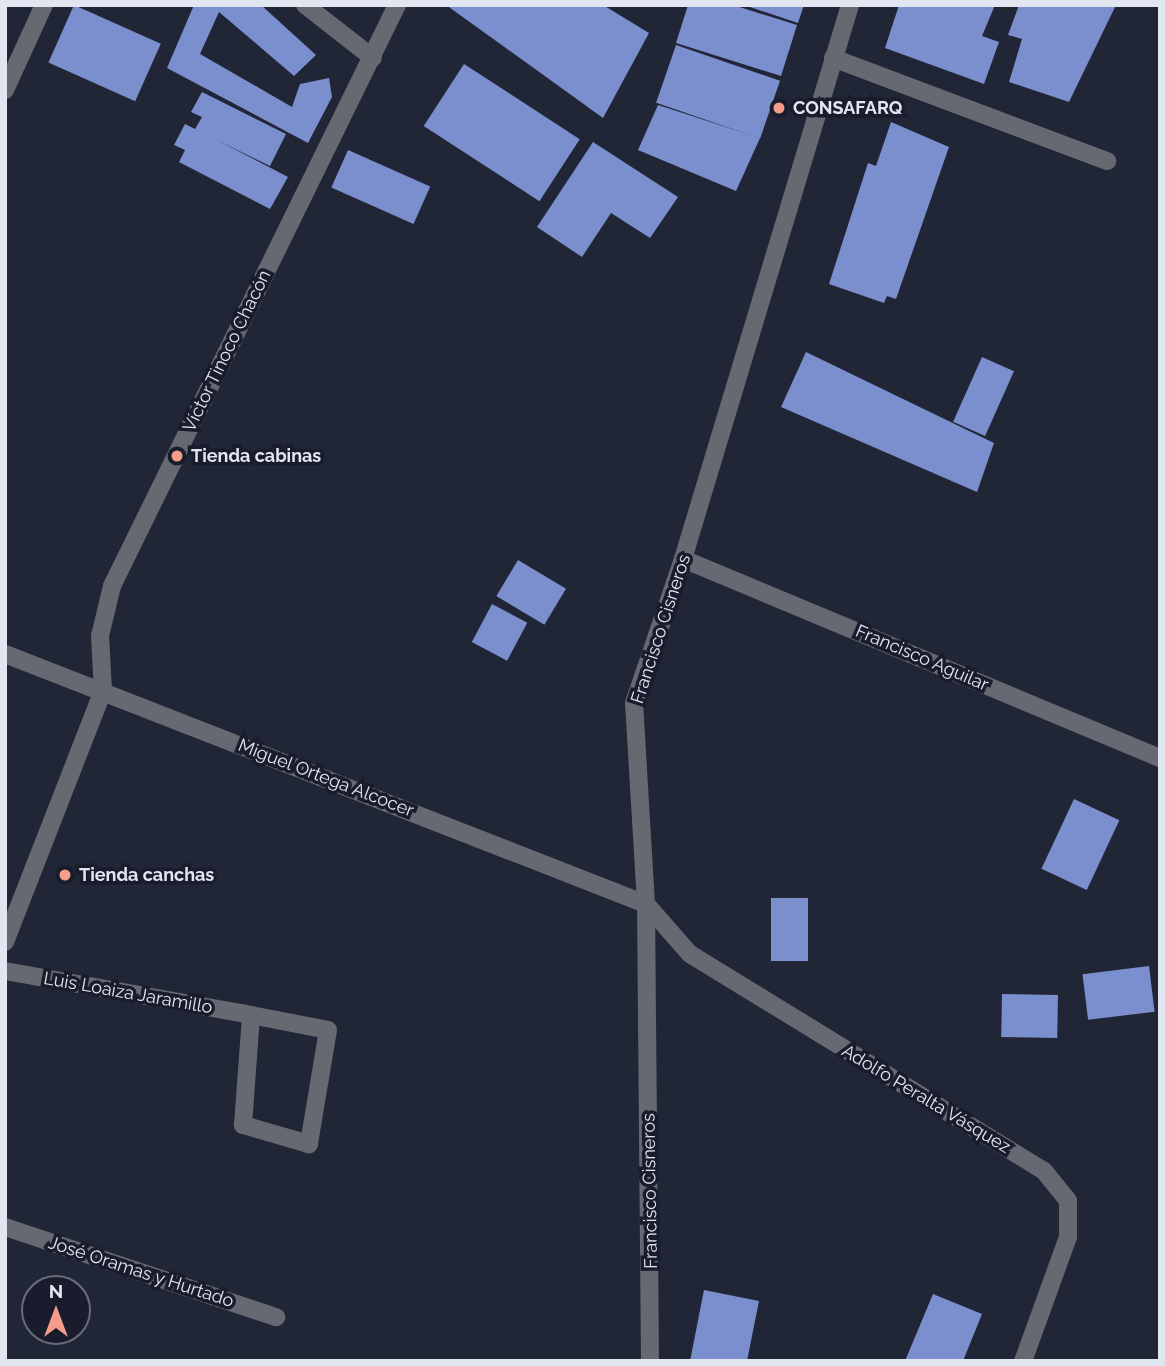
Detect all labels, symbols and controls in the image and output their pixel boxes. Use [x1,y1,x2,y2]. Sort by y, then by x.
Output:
place label: CONSAFARQ [793,97,902,119]
marker: CONSAFARQ [771,100,787,116]
street label: Víctor Tinoco Chacón [178,266,276,436]
place label: Tienda cabinas [191,445,321,467]
marker: Tienda cabinas [169,448,185,464]
street label: Francisco Cisneros [627,552,695,706]
street label: Francisco Aguilar [852,620,992,696]
street label: Miguel Ortega Alcocer [235,734,417,822]
place label: Tienda canchas [79,864,214,886]
marker: Tienda canchas [57,867,73,883]
street label: Luis Loaiza Jaramillo [42,967,214,1019]
street label: Adolfo Peralta Vásquez [837,1040,1015,1158]
street label: Francisco Cisneros [638,1113,662,1269]
street label: José Oramas y Hurtado [45,1232,237,1312]
north arrow [21,1275,91,1345]
text: N [49,1280,63,1302]

